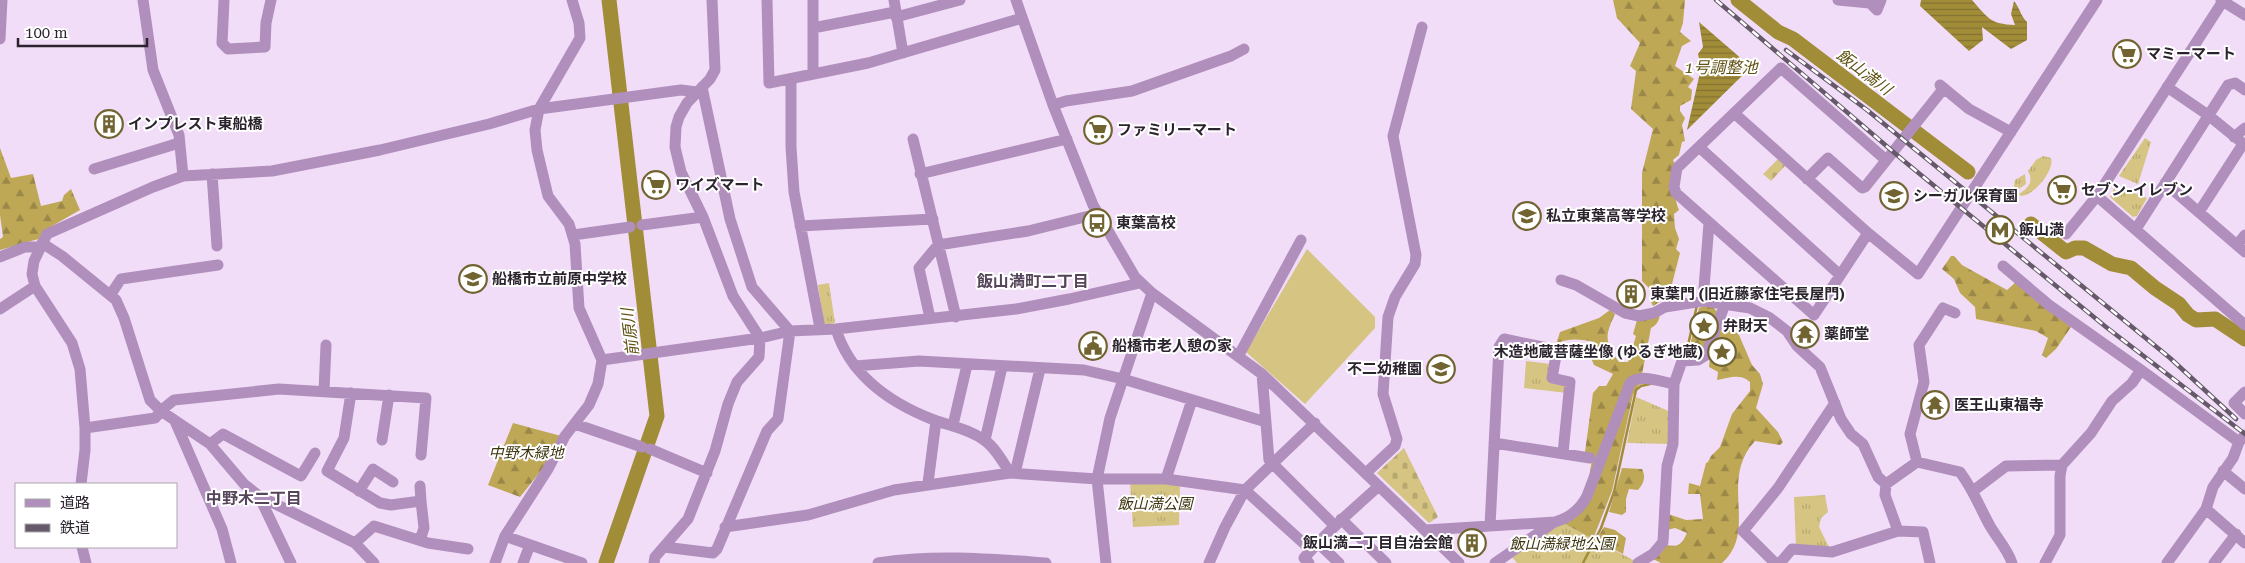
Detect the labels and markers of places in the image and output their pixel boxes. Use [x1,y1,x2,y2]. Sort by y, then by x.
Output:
supermarket icon: マミーマート [2112,39,2142,69]
place label: マミーマート [2146,45,2236,63]
building icon: インプレスト東船橋 [94,109,124,139]
place label: インプレスト東船橋 [128,115,264,133]
supermarket icon: ファミリーマート [1083,115,1113,145]
place label: ファミリーマート [1117,121,1237,139]
supermarket icon: ワイズマート [641,170,671,200]
supermarket icon: セブン-イレブン [2047,175,2077,205]
place label: ワイズマート [675,176,765,194]
school or university icon: シーガル保育園 [1879,181,1909,211]
place label: セブン-イレブン [2081,181,2193,199]
place label: シーガル保育園 [1913,187,2018,205]
school or university icon: 私立東葉高等学校 [1512,201,1542,231]
place label: 私立東葉高等学校 [1546,207,1666,225]
bus stop icon: 東葉高校 [1082,208,1112,238]
place label: 東葉高校 [1116,214,1176,232]
metro station icon: 飯山満 [1985,215,2015,245]
place label: 飯山満 [2019,221,2064,239]
school or university icon: 船橋市立前原中学校 [458,264,488,294]
place label: 船橋市立前原中学校 [492,270,627,288]
building icon: 東葉門 (旧近藤家住宅長屋門) [1616,279,1646,309]
place label: 東葉門 (旧近藤家住宅長屋門) [1650,285,1845,303]
place icon: 弁財天 [1689,311,1719,341]
place label: 弁財天 [1723,317,1768,335]
temple icon: 薬師堂 [1790,319,1820,349]
place label: 薬師堂 [1824,325,1869,343]
public building icon: 船橋市老人憩の家 [1078,331,1108,361]
place label: 船橋市老人憩の家 [1112,337,1232,355]
place icon: 木造地蔵菩薩坐像 (ゆるぎ地蔵) [1707,337,1737,367]
place label: 木造地蔵菩薩坐像 (ゆるぎ地蔵) [1493,343,1703,361]
school or university icon: 不二幼稚園 [1426,354,1456,384]
place label: 不二幼稚園 [1347,360,1422,378]
temple icon: 医王山東福寺 [1920,390,1950,420]
place label: 医王山東福寺 [1954,396,2044,414]
building icon: 飯山満二丁目自治会館 [1457,528,1487,558]
place label: 飯山満二丁目自治会館 [1303,534,1453,552]

